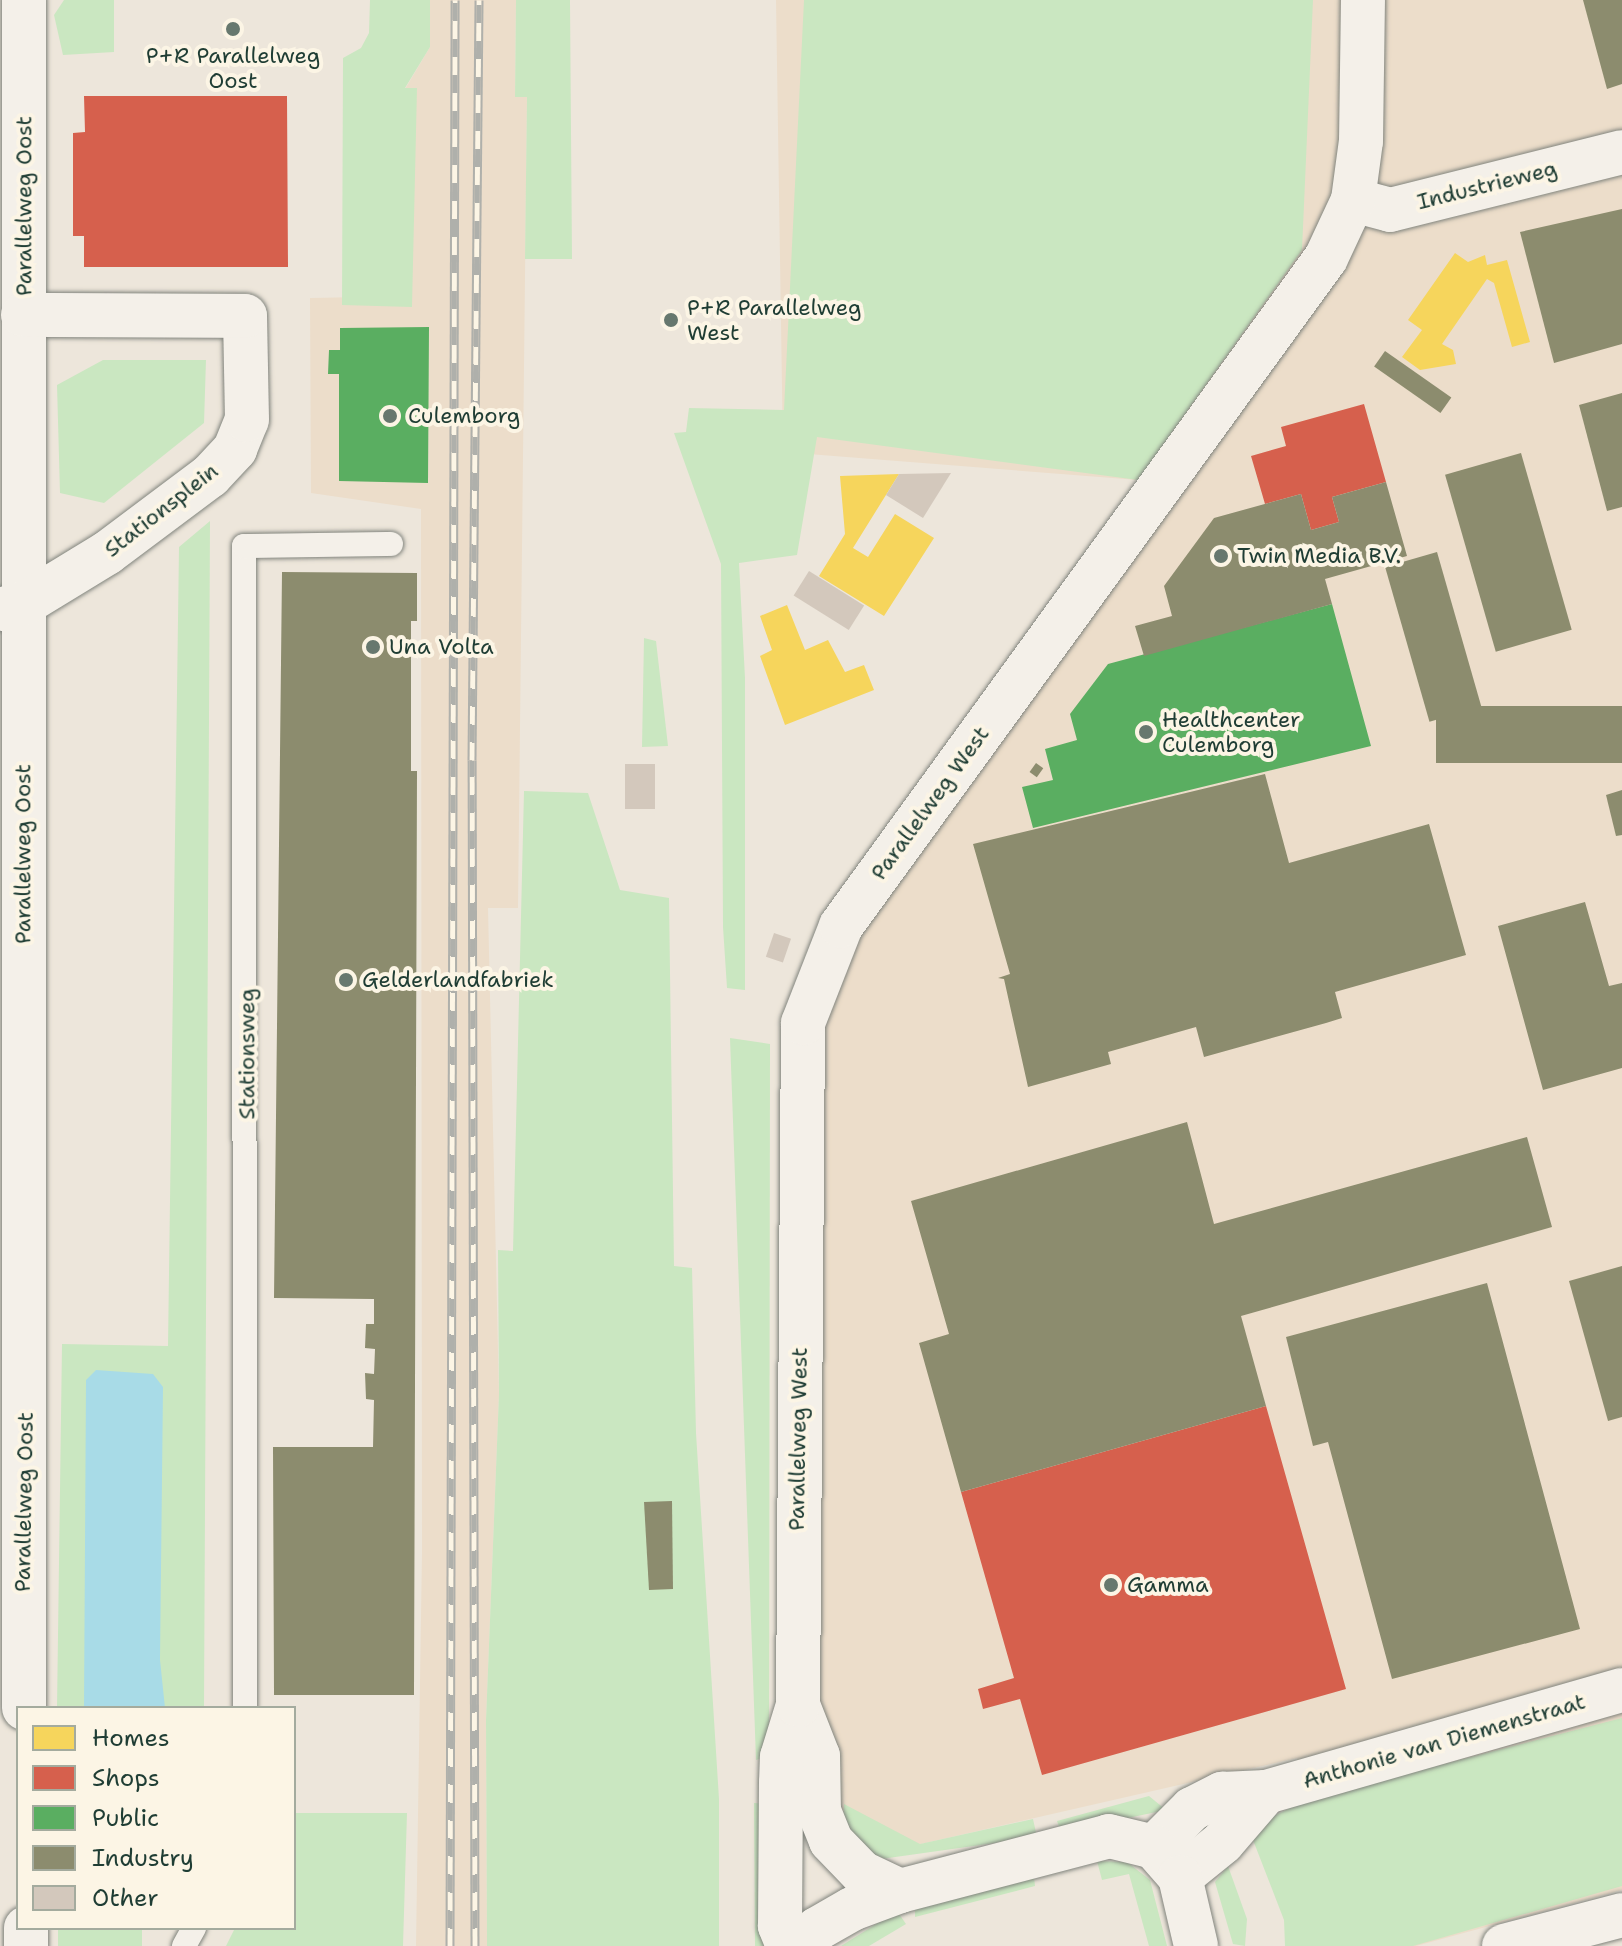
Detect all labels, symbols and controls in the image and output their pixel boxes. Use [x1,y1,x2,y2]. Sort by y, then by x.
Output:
marker: P+R Parallelweg Oost [224,20,242,38]
place label: P+R Parallelweg Oost [146,42,320,94]
street label: Parallelweg Oost [11,116,37,296]
street label: Industrieweg [1414,155,1560,215]
place label: P+R Parallelweg West [687,294,861,346]
marker: P+R Parallelweg West [662,311,680,329]
place label: Culemborg [408,403,520,429]
marker: Culemborg [379,405,401,427]
street label: Stationsplein [99,457,223,563]
place label: Twin Media B.V. [1237,543,1401,569]
marker: Twin Media B.V. [1212,547,1230,565]
place label: Una Volta [389,634,494,660]
marker: Una Volta [364,638,382,656]
place label: Healthcenter Culemborg [1162,706,1300,758]
street label: Parallelweg West [865,721,995,885]
marker: Healthcenter Culemborg [1137,723,1155,741]
street label: Parallelweg Oost [10,764,36,944]
place label: Gelderlandfabriek [362,967,554,993]
marker: Gelderlandfabriek [337,971,355,989]
street label: Stationsweg [234,988,260,1120]
street label: Parallelweg West [783,1347,813,1531]
street label: Parallelweg Oost [9,1412,39,1592]
place label: Gamma [1127,1572,1209,1598]
marker: Gamma [1102,1576,1120,1594]
street label: Anthonie van Diemenstraat [1300,1688,1588,1794]
legend [16,1706,296,1930]
text: Homes [92,1722,170,1754]
text: Shops [92,1762,160,1794]
text: Public [92,1802,159,1834]
text: Industry [92,1842,194,1874]
text: Other [92,1882,159,1914]

